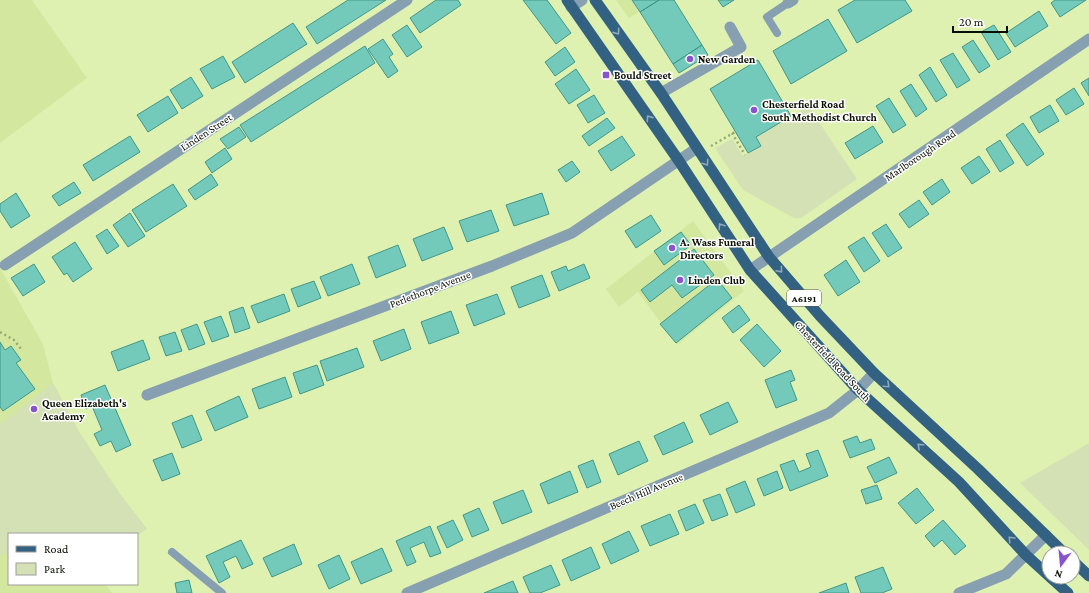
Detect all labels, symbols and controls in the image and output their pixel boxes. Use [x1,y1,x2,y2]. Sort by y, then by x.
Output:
scale bar [953,8,1007,34]
text: 20 m [959,15,984,29]
one-way arrow [612,28,620,35]
place label: New Garden [698,53,756,65]
marker: New Garden [685,54,695,64]
place label: Bould Street [614,69,672,81]
marker: Bould Street [601,70,611,80]
place label: Chesterfield Road South Methodist Church [762,98,878,123]
marker: Chesterfield Road South Methodist Church [749,105,759,115]
street label: Linden Street [178,111,234,153]
one-way arrow [647,115,654,122]
street label: Marlborough Road [882,127,958,184]
one-way arrow [701,158,708,165]
one-way arrow [719,223,726,230]
place label: A. Wass Funeral Directors [679,236,755,261]
marker: A. Wass Funeral Directors [667,243,677,253]
one-way arrow [775,265,782,272]
street label: Perlethorpe Avenue [388,268,473,311]
place label: Linden Club [688,274,745,286]
marker: Linden Club [675,275,685,285]
road number: A6191 [787,290,821,306]
street label: Chesterfield Road South [793,318,873,404]
one-way arrow [882,381,890,388]
place label: Queen Elizabeth's Academy [41,397,127,422]
marker: Queen Elizabeth's Academy [29,404,39,414]
one-way arrow [917,444,925,451]
street label: Beech Hill Avenue [608,470,685,512]
legend [8,533,138,585]
one-way arrow [1008,536,1016,544]
text: Road [44,542,69,556]
north arrow [1041,545,1081,585]
text: Park [44,562,66,576]
text: N [1053,568,1064,581]

